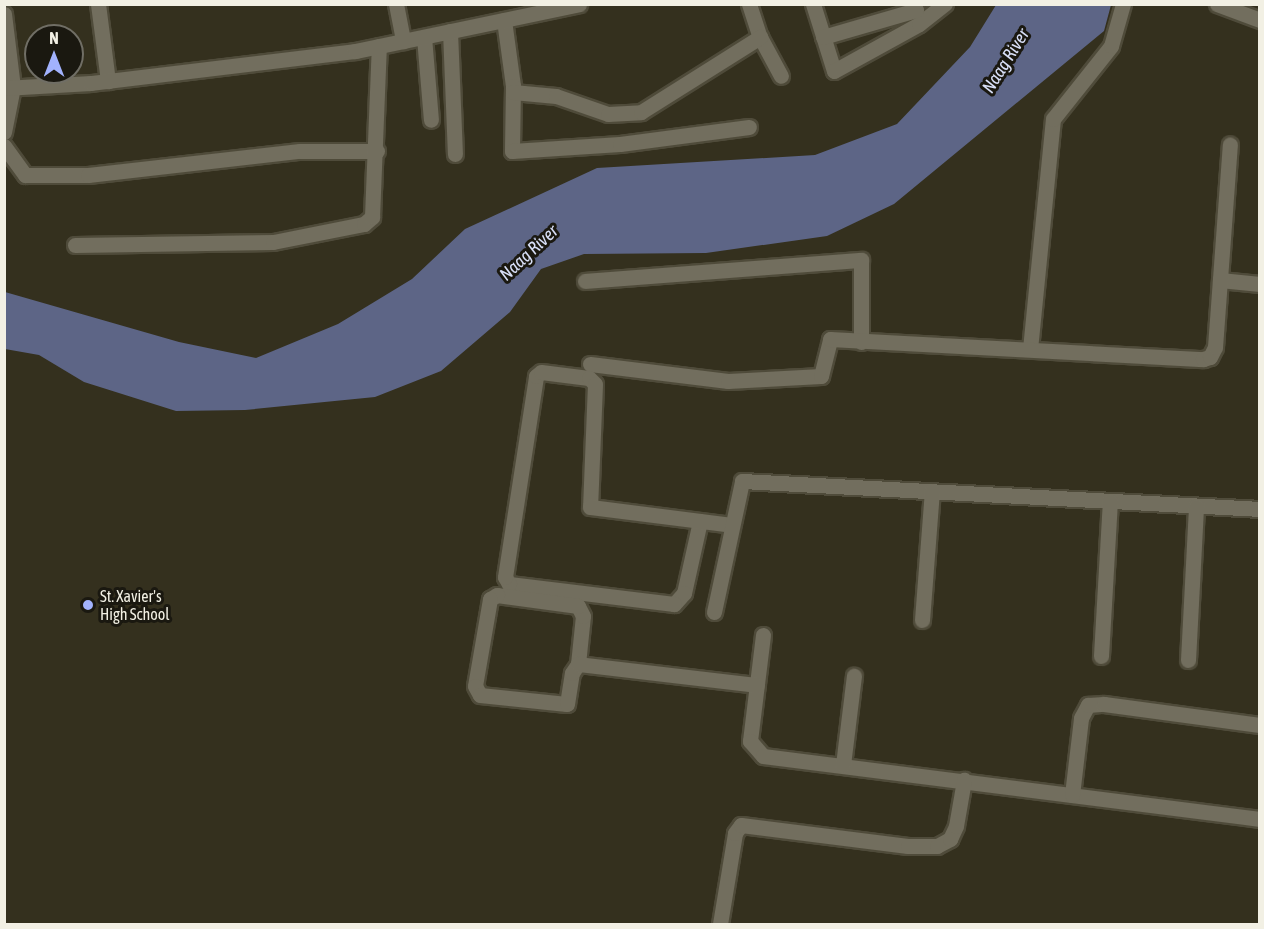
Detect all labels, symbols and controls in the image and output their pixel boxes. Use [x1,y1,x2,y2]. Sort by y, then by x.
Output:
north arrow [24,24,84,84]
water label: Naag River [978,25,1034,97]
text: N [49,29,59,47]
water label: Naag River [495,220,563,286]
place label: St. Xavier's High School [100,586,169,624]
marker: St. Xavier's High School [81,598,95,612]

